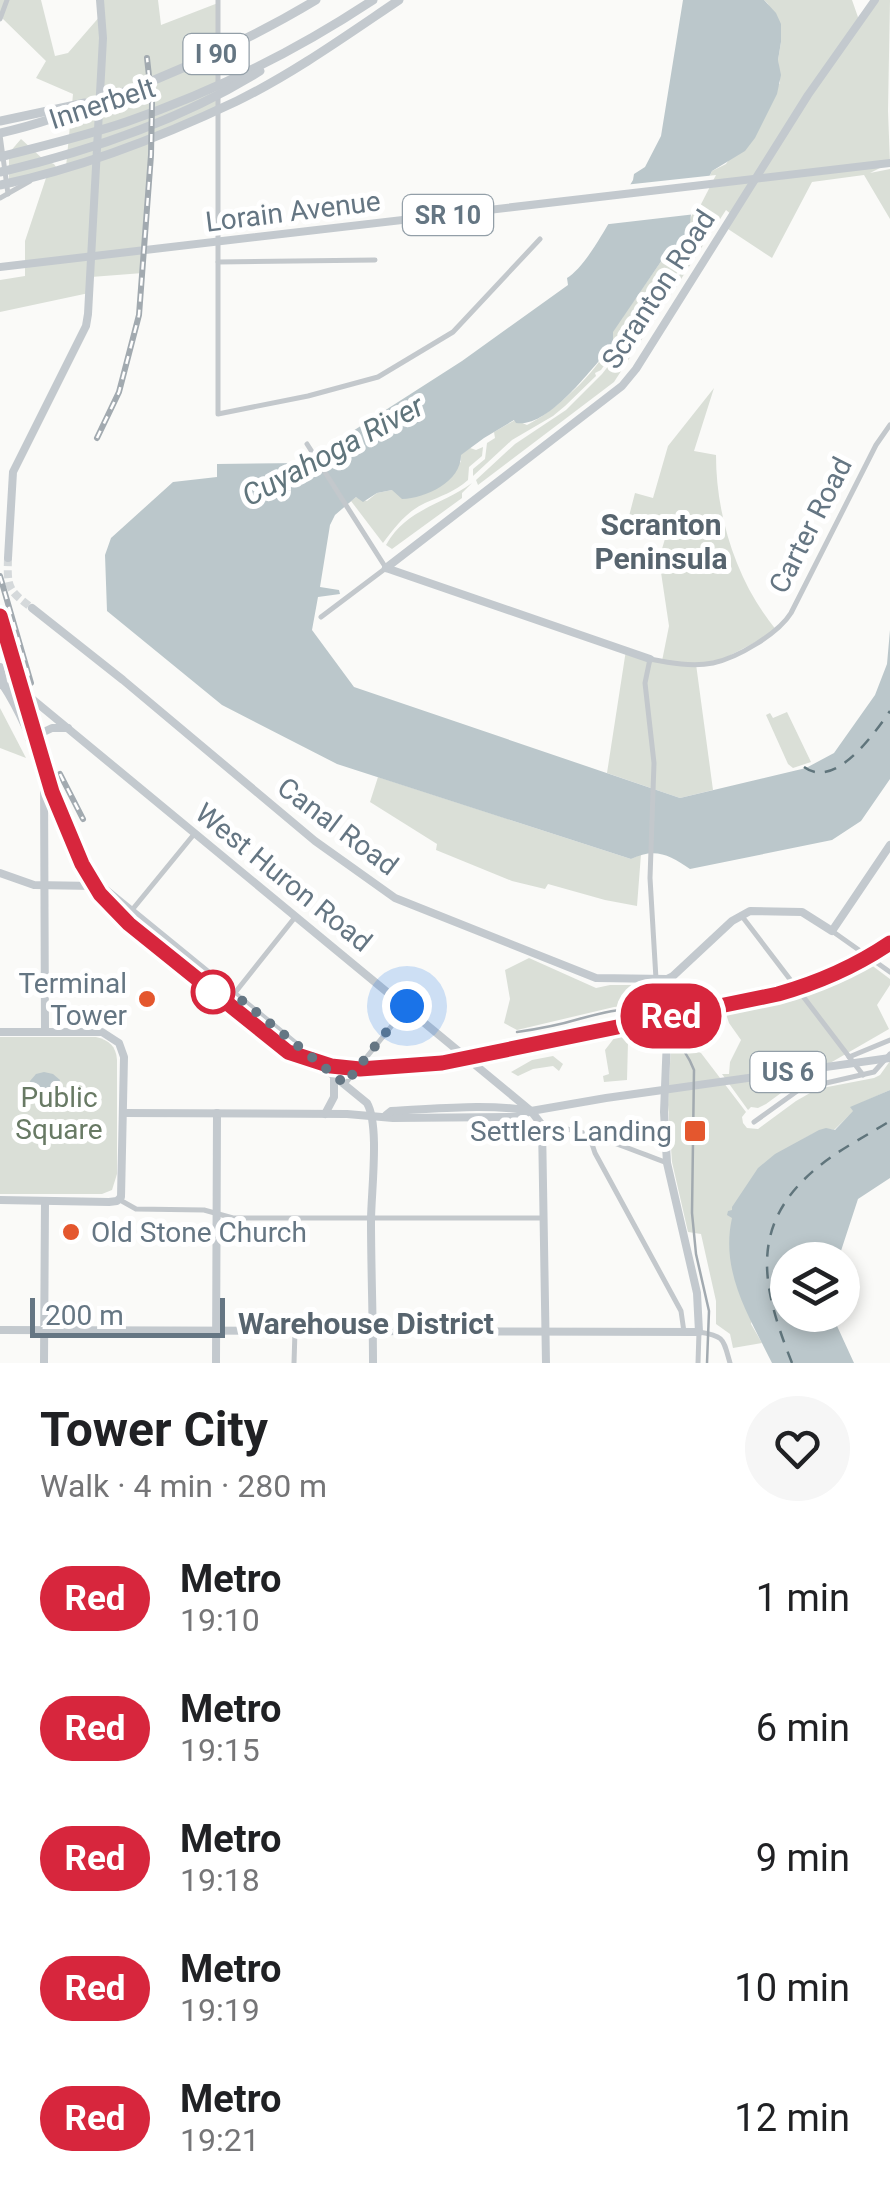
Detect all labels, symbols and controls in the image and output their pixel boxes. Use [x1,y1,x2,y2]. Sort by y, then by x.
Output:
road number: I 90 [184,34,248,74]
street label: Innerbelt [45,71,159,136]
street label: Lorain Avenue [204,184,382,239]
road number: SR 10 [403,195,493,235]
street label: Scranton Road [595,204,722,375]
water label: Cuyahoga River [236,387,431,513]
street label: Carter Road [762,452,859,599]
district label: Scranton Peninsula [594,507,728,576]
street label: Canal Road [271,770,404,882]
street label: West Huron Road [189,796,378,959]
place label: Terminal Tower [18,967,128,1032]
unlabelled marker [192,971,234,1013]
your location [382,981,432,1031]
line badge: Red [614,984,728,1048]
marker: Terminal Tower [136,988,158,1010]
text: Red [640,996,702,1037]
road number: US 6 [750,1052,826,1092]
park label: Public Square [15,1081,103,1146]
place label: Settlers Landing [470,1115,672,1148]
marker: Settlers Landing [682,1118,708,1144]
place label: Old Stone Church [91,1216,307,1249]
marker: Old Stone Church [60,1221,82,1243]
map controls [770,1242,860,1332]
button: layers [770,1242,860,1332]
scale bar [30,1293,225,1338]
text: 200 m [45,1299,124,1332]
district label: Warehouse District [238,1306,494,1341]
button: heart [745,1396,850,1501]
text: Tower City [40,1401,268,1458]
text: Walk · 4 min · 280 m [40,1467,327,1505]
text: Metro [180,1557,281,1601]
text: 1 min [756,1576,850,1620]
text: Red [64,1578,126,1619]
text: 19:10 [180,1601,260,1639]
text: Metro [180,1687,281,1731]
text: 6 min [756,1706,850,1750]
text: Red [64,1708,126,1749]
text: 19:15 [180,1731,260,1769]
text: Metro [180,1817,281,1861]
text: 9 min [756,1836,850,1880]
text: Red [64,1838,126,1879]
text: 19:18 [180,1861,260,1899]
text: Metro [180,1947,281,1991]
text: 10 min [734,1966,850,2010]
text: Red [64,1968,126,2009]
text: 19:19 [180,1991,260,2029]
text: Metro [180,2077,281,2121]
text: 12 min [734,2096,850,2140]
text: Red [64,2098,126,2139]
text: 19:21 [180,2121,260,2159]

